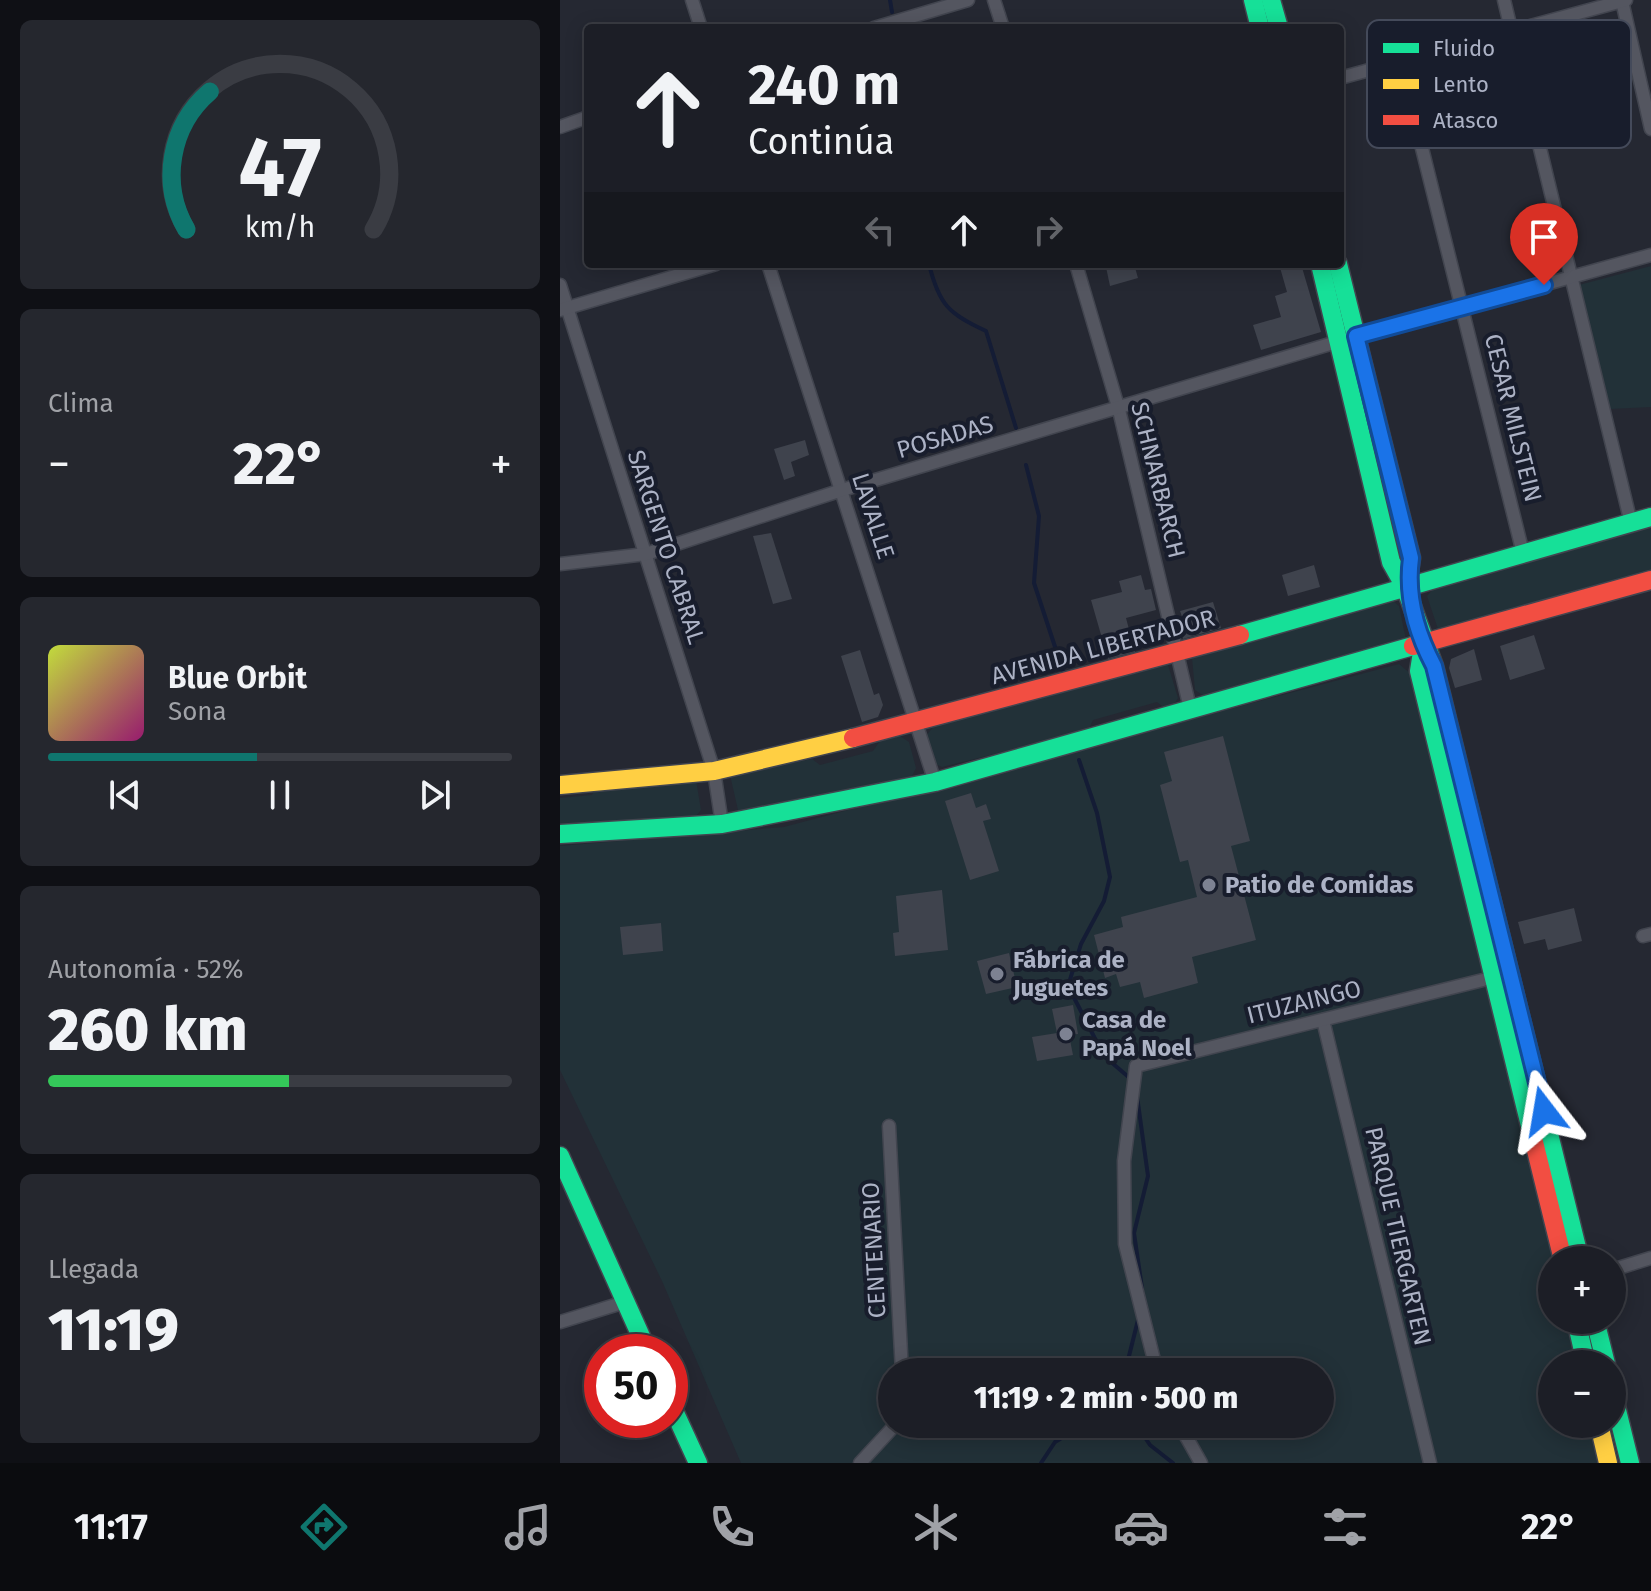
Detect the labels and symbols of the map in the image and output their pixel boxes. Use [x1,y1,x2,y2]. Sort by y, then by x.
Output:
legend [1367,20,1631,148]
text: Fluido [1433,35,1495,62]
text: Lento [1433,71,1489,98]
text: Atasco [1433,107,1498,134]
pin [1510,203,1578,285]
street label: CESAR MILSTEIN [1479,331,1547,505]
street label: SCHNARBARCH [1125,399,1191,561]
street label: POSADAS [893,410,997,464]
street label: SARGENTO CABRAL [621,447,711,647]
street label: LAVALLE [846,469,900,563]
street label: AVENIDA LIBERTADOR [988,604,1218,690]
place label: Patio de Comidas [1225,871,1414,899]
marker: Patio de Comidas [1200,876,1218,894]
place label: Fábrica de Juguetes [1012,946,1125,1002]
marker: Fábrica de Juguetes [988,965,1006,983]
street label: ITUZAINGO [1244,974,1364,1030]
place label: Casa de Papá Noel [1082,1006,1192,1062]
marker: Casa de Papá Noel [1057,1025,1075,1043]
position arrow [1502,1069,1586,1153]
street label: PARQUE TIERGARTEN [1359,1124,1437,1348]
street label: CENTENARIO [856,1181,892,1319]
speed limit sign: 50 [584,1334,688,1438]

